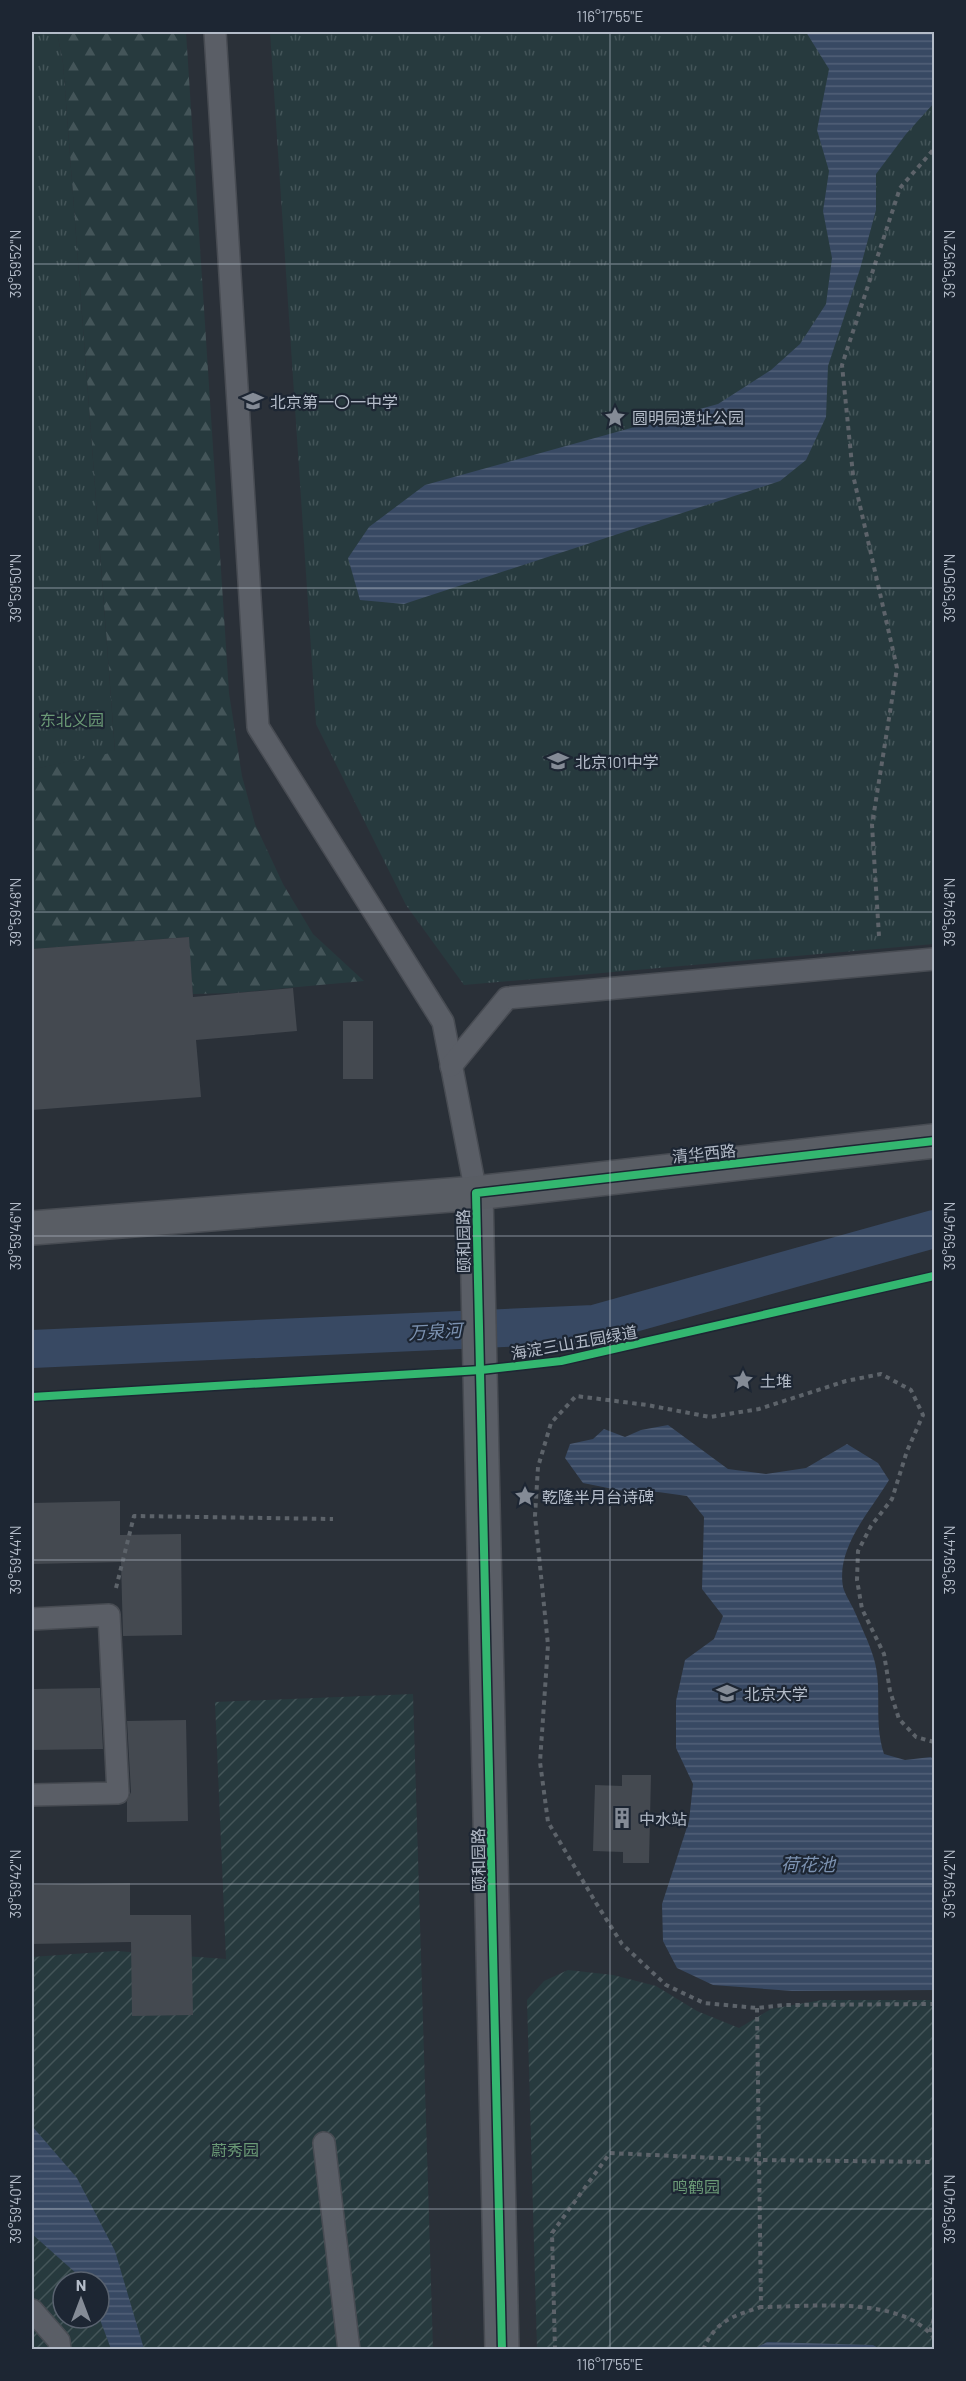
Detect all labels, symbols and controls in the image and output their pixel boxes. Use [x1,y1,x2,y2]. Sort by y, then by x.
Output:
text: 116°17'55"E [577,7,643,25]
text: 39°59'52"N [6,230,24,298]
text: 39°59'52"N [940,230,958,298]
school or university icon: 北京第一〇一中学 [241,389,265,413]
place label: 北京第一〇一中学 [270,392,398,411]
place icon: 圆明园遗址公园 [603,405,627,429]
place label: 圆明园遗址公园 [632,408,744,427]
text: 39°59'50"N [6,553,24,623]
text: 39°59'50"N [940,553,958,623]
park label: 东北义园 [40,710,104,729]
school or university icon: 北京101中学 [546,749,570,773]
place label: 北京101中学 [575,752,659,771]
text: 39°59'48"N [6,878,24,946]
text: 39°59'48"N [940,878,958,946]
street label: 清华西路 [671,1140,737,1166]
text: 39°59'46"N [6,1202,24,1270]
text: 39°59'46"N [940,1202,958,1270]
street label: 颐和园路 [453,1209,473,1273]
water label: 万泉河 [407,1318,466,1343]
street label: 海淀三山五园绿道 [509,1322,639,1362]
place icon: 土堆 [731,1368,755,1392]
place label: 土堆 [760,1371,792,1390]
place icon: 乾隆半月台诗碑 [513,1484,537,1508]
place label: 乾隆半月台诗碑 [542,1487,654,1506]
text: 39°59'44"N [6,1525,24,1595]
text: 39°59'44"N [940,1525,958,1595]
school or university icon: 北京大学 [715,1681,739,1705]
place label: 北京大学 [744,1684,808,1703]
building icon: 中水站 [610,1806,634,1830]
place label: 中水站 [639,1809,687,1828]
street label: 颐和园路 [468,1828,488,1892]
text: 39°59'42"N [6,1849,24,1919]
text: 39°59'42"N [940,1849,958,1919]
water label: 荷花池 [781,1853,837,1875]
park label: 蔚秀园 [211,2140,259,2159]
text: 39°59'40"N [6,2174,24,2244]
text: 39°59'40"N [940,2174,958,2244]
park label: 鸣鹤园 [672,2177,720,2196]
north arrow [51,2270,111,2330]
text: N [76,2275,86,2294]
text: 116°17'55"E [577,2355,643,2373]

